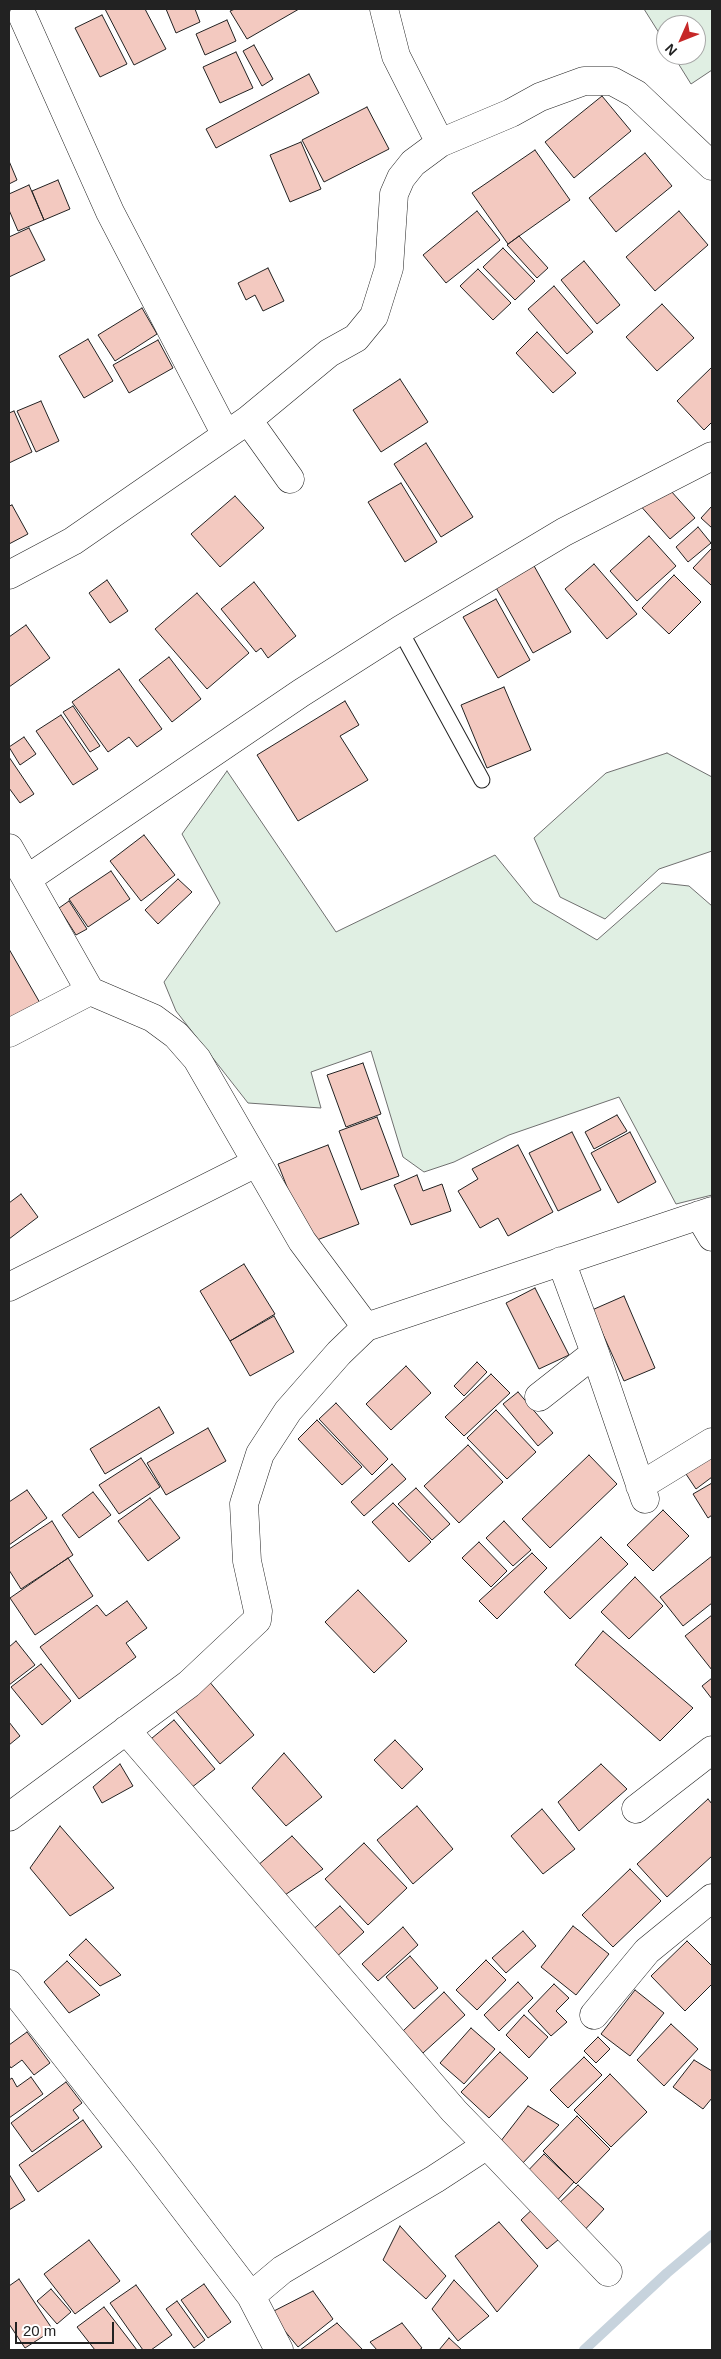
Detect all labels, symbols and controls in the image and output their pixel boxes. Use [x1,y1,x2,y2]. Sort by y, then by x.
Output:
north arrow [656,15,706,65]
text: N [662,41,680,59]
scale bar [18,2312,116,2344]
text: 20 m [23,2322,56,2339]

